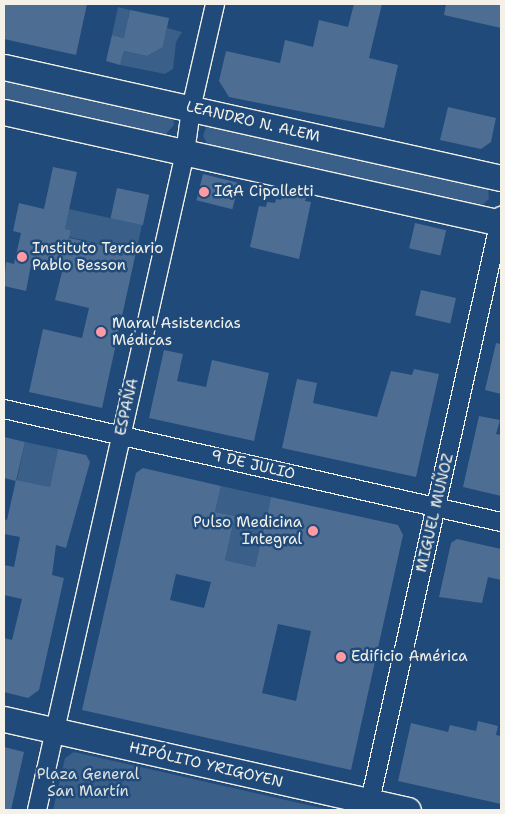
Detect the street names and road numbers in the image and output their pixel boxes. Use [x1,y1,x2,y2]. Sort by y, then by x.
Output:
street label: LEANDRO N. ALEM [184,98,322,146]
street label: ESPAÑA [112,376,142,438]
street label: 9 DE JULIO [209,447,297,483]
street label: MIGUEL MUÑOZ [413,452,457,574]
street label: HIPÓLITO YRIGOYEN [127,739,285,791]

